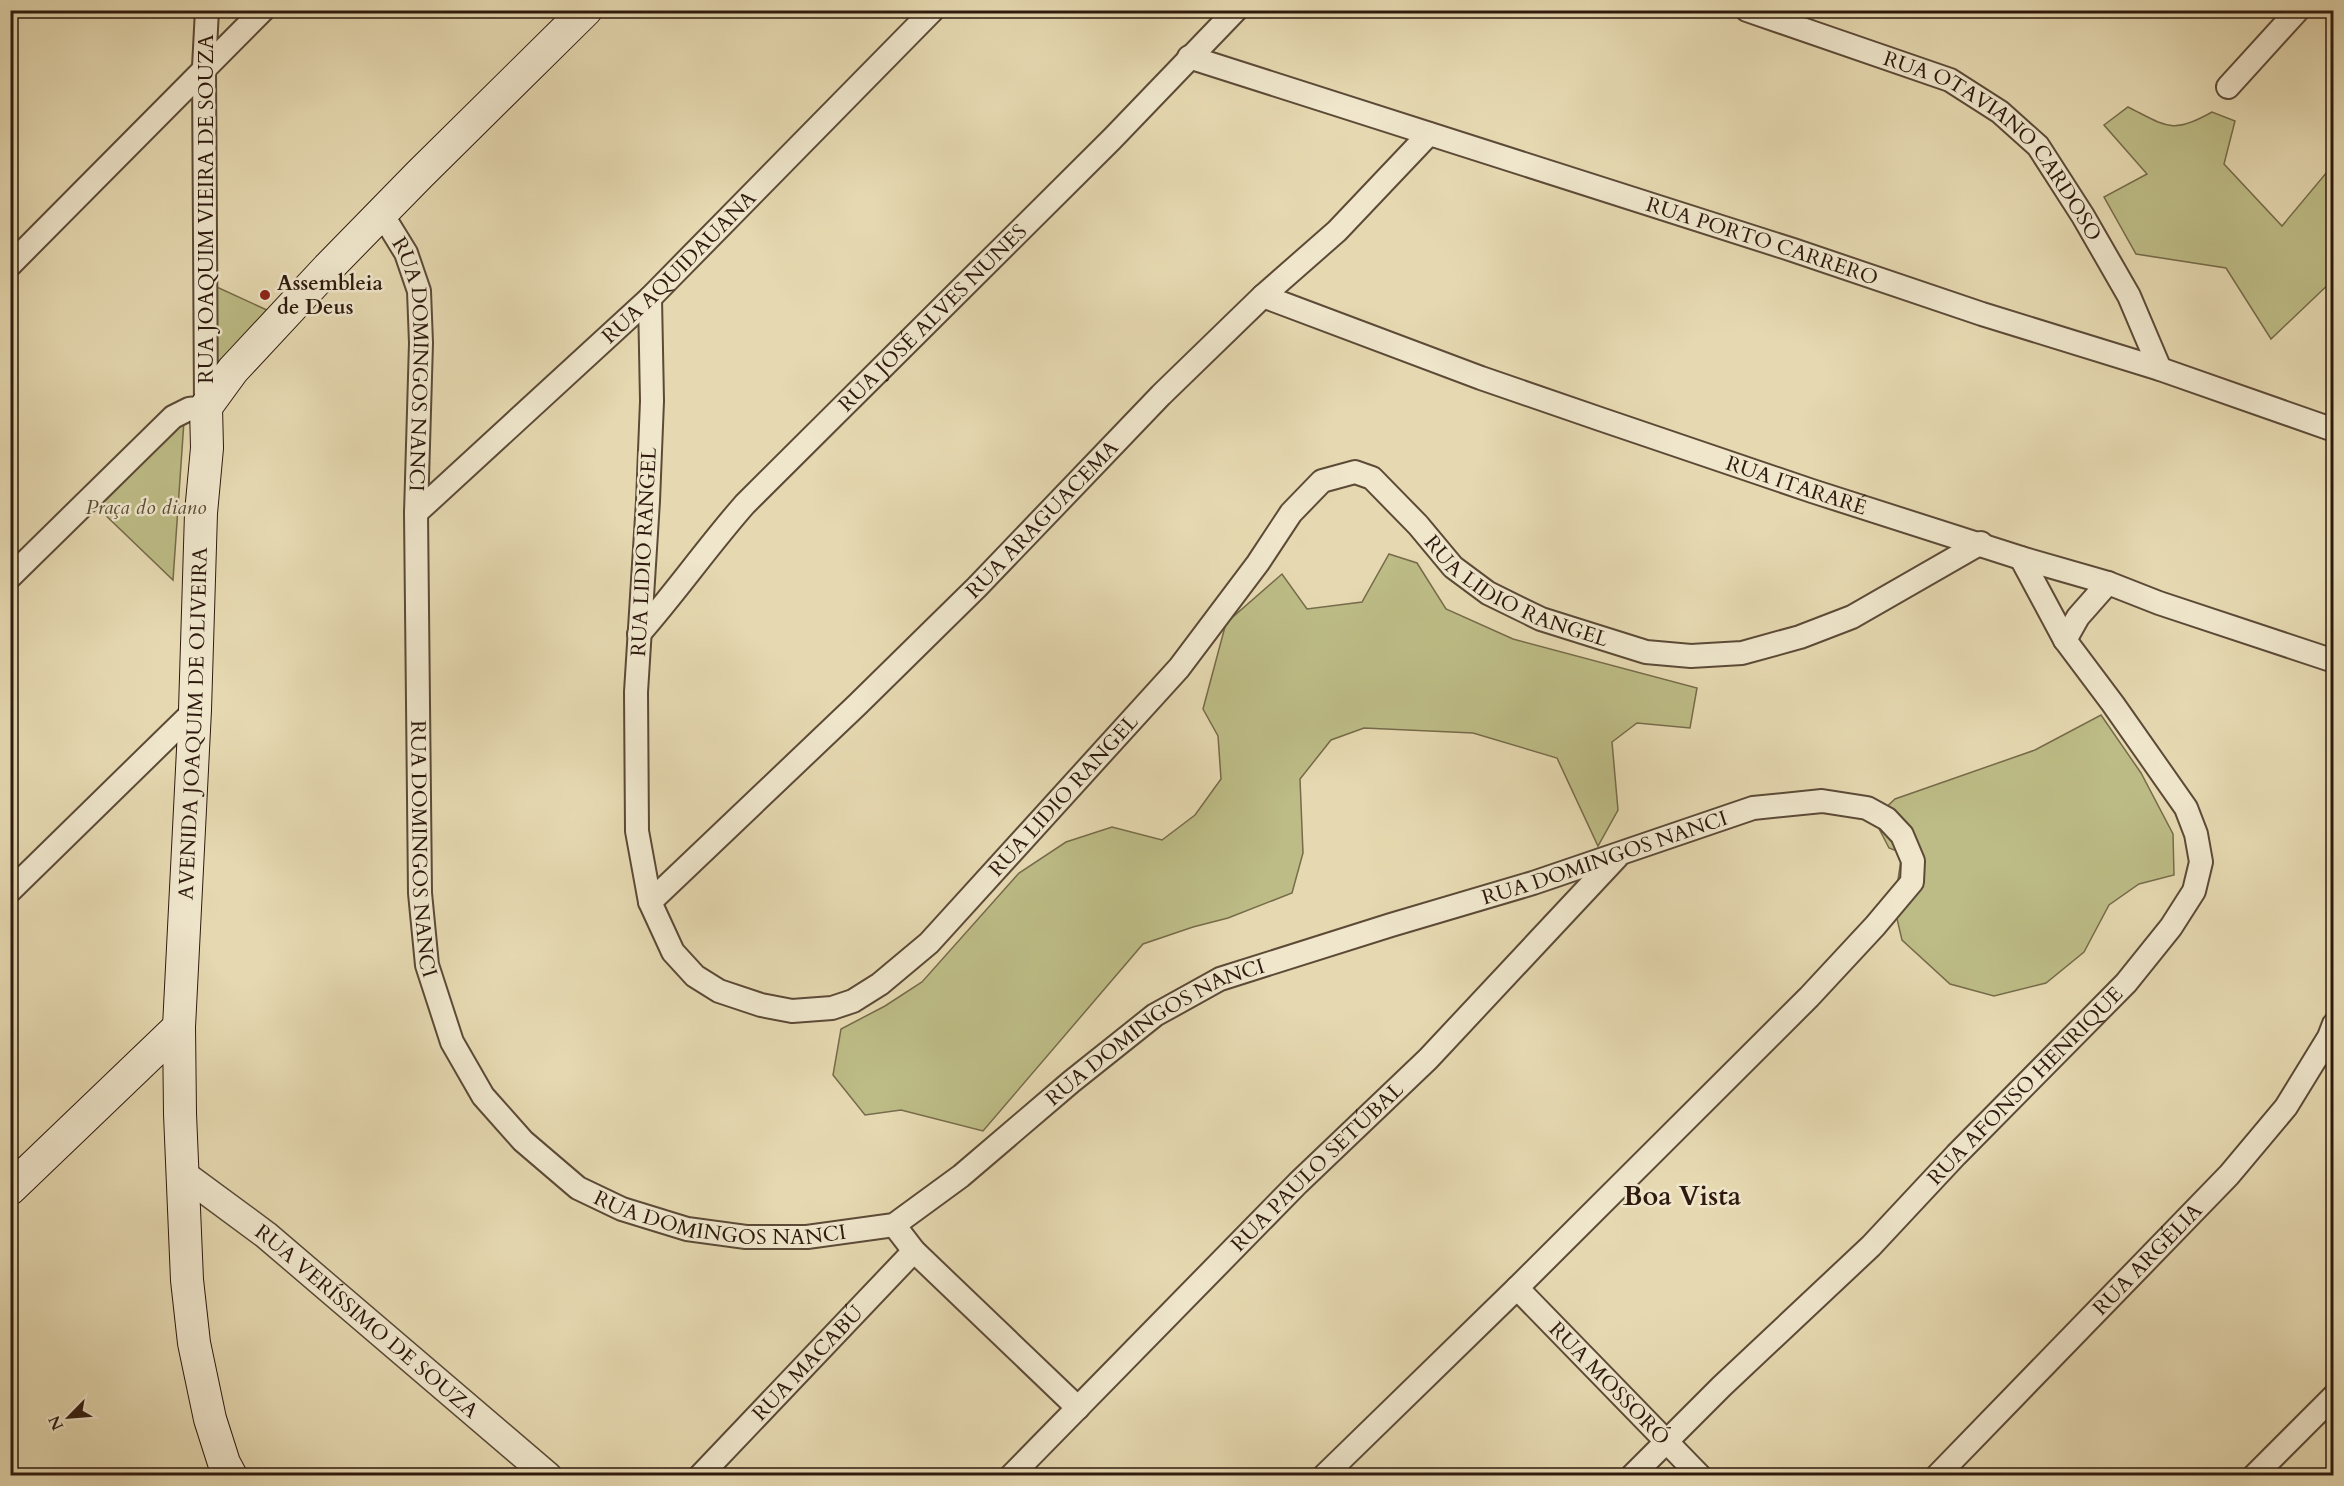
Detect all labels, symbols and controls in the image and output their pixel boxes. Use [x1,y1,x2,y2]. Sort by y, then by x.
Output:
street label: RUA JOAQUIM VIEIRA DE SOUZA [192,34,221,384]
street label: RUA OTAVIANO CARDOSO [1880,44,2109,246]
street label: RUA AQUIDAUANA [595,184,762,350]
street label: RUA PORTO CARRERO [1643,190,1882,292]
street label: RUA JOSÉ ALVES NUNES [832,217,1033,418]
street label: RUA DOMINGOS NANCI [385,231,436,492]
place label: Assembleia de Deus [277,269,384,322]
marker: Assembleia de Deus [258,288,272,302]
street label: RUA ARAGUACEMA [959,434,1125,605]
street label: RUA LIDIO RANGEL [624,446,664,658]
street label: RUA ITARARÉ [1722,448,1871,522]
park label: Praça do diano [85,493,207,522]
street label: RUA LIDIO RANGEL [1418,529,1612,654]
street label: AVENIDA JOAQUIM DE OLIVEIRA [171,547,214,901]
street label: RUA LIDIO RANGEL [982,708,1145,883]
street label: RUA DOMINGOS NANCI [404,720,445,981]
street label: RUA DOMINGOS NANCI [1478,803,1731,912]
street label: RUA DOMINGOS NANCI [1039,951,1268,1112]
street label: RUA AFONSO HENRIQUE [1921,980,2129,1191]
street label: RUA PAULO SETÚBAL [1224,1075,1410,1258]
district label: Boa Vista [1623,1178,1742,1215]
street label: RUA DOMINGOS NANCI [589,1183,848,1252]
street label: RUA ARGÉLIA [2086,1197,2209,1322]
street label: RUA VERÍSSIMO DE SOUZA [249,1217,485,1425]
street label: RUA MACABÚ [745,1298,870,1427]
street label: RUA MOSSORÓ [1543,1315,1677,1451]
north arrow [39,1387,99,1447]
text: N [43,1412,69,1434]

